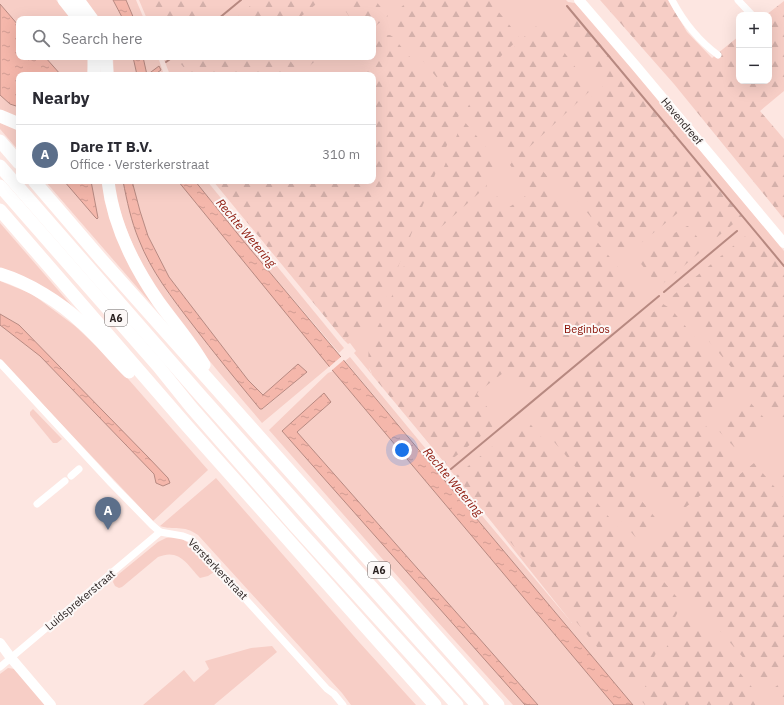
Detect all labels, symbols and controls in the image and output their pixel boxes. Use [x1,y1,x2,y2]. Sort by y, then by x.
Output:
map controls [736,12,772,84]
button: + [736,12,772,48]
search box [16,16,376,60]
icon: search [30,27,52,49]
text: Search here [62,29,142,48]
button: − [736,48,772,84]
text: Nearby [32,87,90,109]
street label: Havendreef [658,95,706,148]
text: Dare IT B.V. [70,137,153,156]
text: A [41,146,49,163]
text: 310 m [322,146,360,163]
text: Office · Versterkerstraat [70,156,209,173]
water label: Rechte Wetering [213,195,280,271]
road number: A6 [105,310,127,326]
park label: Beginbos [564,322,610,336]
your location [392,440,412,460]
water label: Rechte Wetering [420,444,487,520]
pin: A [95,497,121,530]
street label: Versterkerstraat [185,535,251,603]
road number: A6 [368,562,390,578]
street label: Luidsprekerstraat [42,567,118,633]

